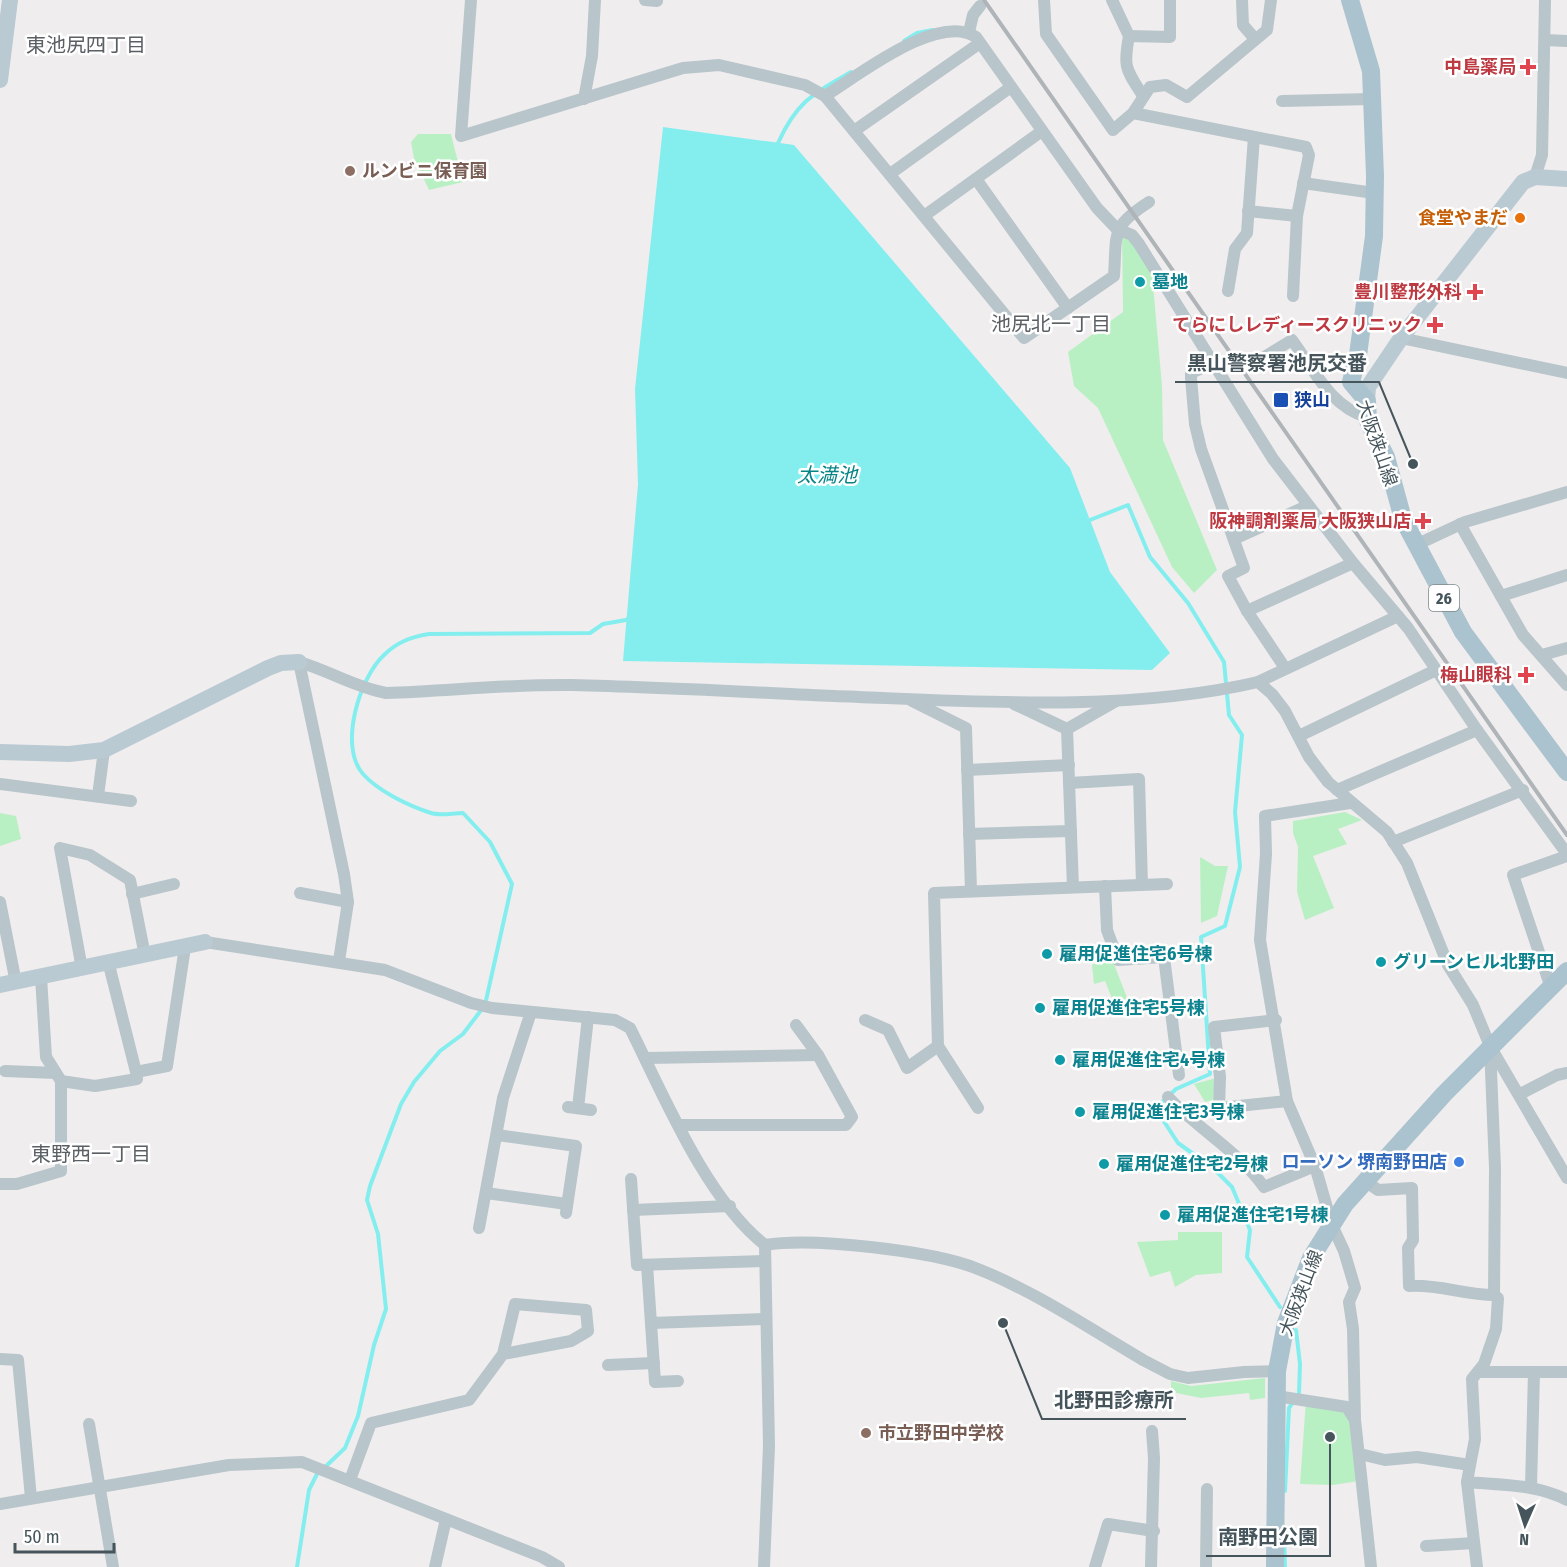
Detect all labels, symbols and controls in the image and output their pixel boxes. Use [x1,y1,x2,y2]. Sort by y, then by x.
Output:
district label: 東池尻四丁目 [26,33,146,57]
place label: 中島薬局 [1444,56,1516,78]
marker: 中島薬局 [1521,60,1535,74]
place label: ルンビニ保育園 [362,160,488,182]
marker: ルンビニ保育園 [343,164,357,178]
place label: 食堂やまだ [1418,207,1508,229]
marker: 食堂やまだ [1513,211,1527,225]
place label: 墓地 [1152,271,1188,293]
marker: 墓地 [1133,275,1147,289]
place label: 豊川整形外科 [1354,281,1462,303]
marker: 豊川整形外科 [1466,283,1484,301]
district label: 池尻北一丁目 [991,312,1111,336]
place label: てらにしレディースクリニック [1172,314,1422,336]
marker: てらにしレディースクリニック [1426,316,1444,334]
callout: 黒山警察署池尻交番 [1175,344,1379,382]
text: 黒山警察署池尻交番 [1187,351,1367,375]
place label: 狭山 [1294,389,1330,411]
marker: 狭山 [1272,391,1290,409]
street label: 大阪狭山線 [1352,397,1402,489]
water label: 太満池 [797,463,859,487]
place label: 阪神調剤薬局 大阪狭山店 [1209,510,1411,532]
marker: 阪神調剤薬局 大阪狭山店 [1416,514,1430,528]
road number: 26 [1429,585,1459,611]
place label: 梅山眼科 [1440,664,1512,686]
marker: 梅山眼科 [1517,666,1535,684]
place label: 雇用促進住宅6号棟 [1059,943,1212,965]
marker: 雇用促進住宅6号棟 [1040,947,1054,961]
place label: グリーンヒル北野田 [1393,951,1554,973]
marker: グリーンヒル北野田 [1374,955,1388,969]
place label: 雇用促進住宅5号棟 [1052,997,1205,1019]
marker: 雇用促進住宅5号棟 [1033,1001,1047,1015]
place label: 雇用促進住宅4号棟 [1072,1049,1225,1071]
marker: 雇用促進住宅4号棟 [1053,1053,1067,1067]
place label: 雇用促進住宅3号棟 [1092,1101,1245,1123]
marker: 雇用促進住宅3号棟 [1073,1105,1087,1119]
district label: 東野西一丁目 [31,1142,151,1166]
place label: ローソン 堺南野田店 [1281,1151,1447,1173]
place label: 雇用促進住宅2号棟 [1116,1153,1268,1175]
marker: ローソン 堺南野田店 [1452,1155,1466,1169]
marker: 雇用促進住宅2号棟 [1097,1157,1111,1171]
place label: 雇用促進住宅1号棟 [1177,1204,1329,1226]
marker: 雇用促進住宅1号棟 [1158,1208,1172,1222]
street label: 大阪狭山線 [1275,1247,1327,1339]
callout: 北野田診療所 [1042,1381,1186,1419]
text: 北野田診療所 [1054,1388,1174,1412]
place label: 市立野田中学校 [878,1422,1004,1444]
marker: 市立野田中学校 [859,1426,873,1440]
north arrow [1495,1495,1555,1555]
scale bar [15,1516,114,1554]
callout: 南野田公園 [1206,1518,1330,1556]
text: 南野田公園 [1218,1525,1318,1549]
text: 50 m [24,1526,60,1548]
text: N [1519,1530,1530,1549]

